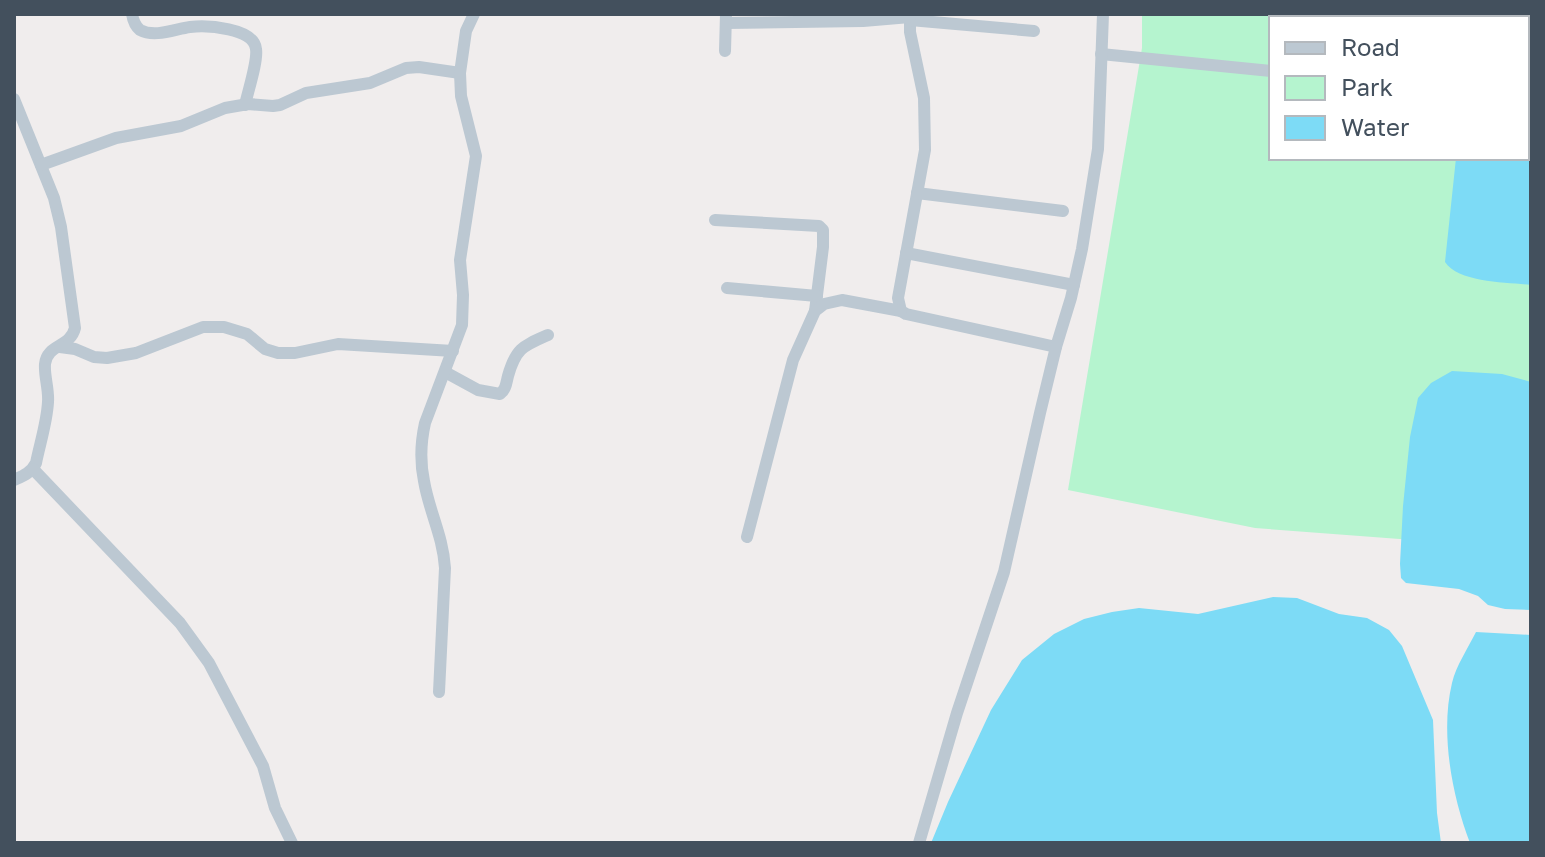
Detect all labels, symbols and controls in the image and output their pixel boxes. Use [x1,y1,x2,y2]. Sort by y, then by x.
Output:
legend [1269,16,1529,160]
text: Road [1341,32,1400,61]
text: Park [1341,72,1393,101]
text: Water [1341,112,1409,141]

